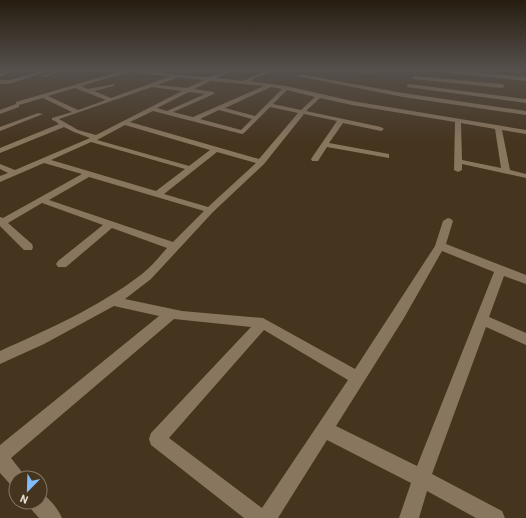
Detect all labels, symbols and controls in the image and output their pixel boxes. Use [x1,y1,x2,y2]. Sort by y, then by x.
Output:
north arrow [8,470,48,510]
text: N [18,492,30,507]

